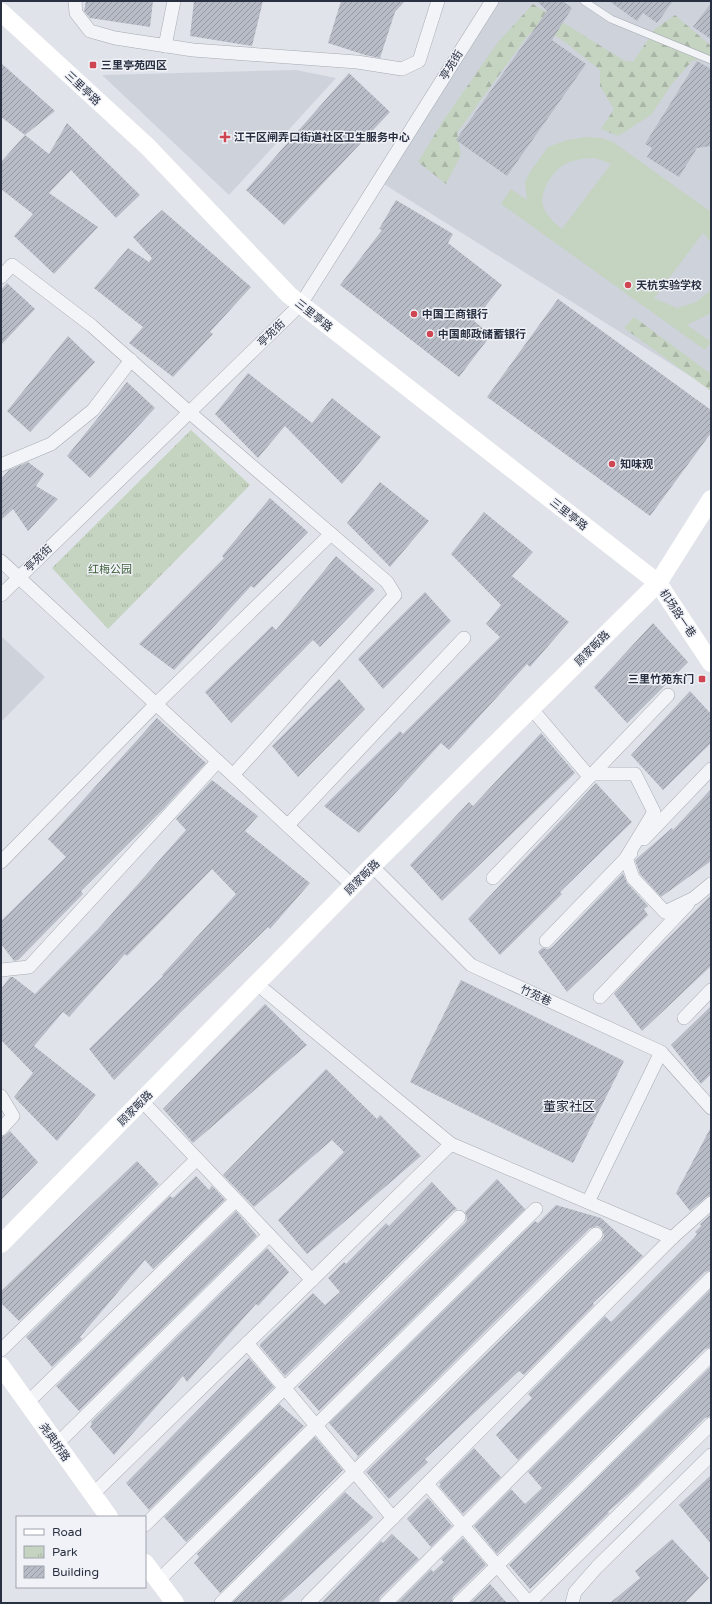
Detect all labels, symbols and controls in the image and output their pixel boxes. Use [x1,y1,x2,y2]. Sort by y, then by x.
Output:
street label: 亭苑街 [437,48,466,83]
place label: 三里亭苑四区 [101,59,167,72]
marker: 三里亭苑四区 [88,60,98,70]
street label: 三里亭路 [62,69,103,108]
marker: 江干区闸弄口街道社区卫生服务中心 [219,131,231,143]
place label: 江干区闸弄口街道社区卫生服务中心 [234,131,410,144]
place label: 天杭实验学校 [636,279,702,292]
marker: 天杭实验学校 [623,280,633,290]
street label: 三里亭路 [292,297,335,334]
place label: 中国工商银行 [422,308,488,321]
marker: 中国工商银行 [409,309,419,319]
street label: 亭苑街 [255,317,288,349]
place label: 中国邮政储蓄银行 [438,328,526,341]
marker: 中国邮政储蓄银行 [425,329,435,339]
place label: 知味观 [620,458,653,471]
marker: 知味观 [607,459,617,469]
street label: 三里亭路 [547,496,590,533]
street label: 亭苑街 [22,542,55,574]
park label: 红梅公园 [88,563,132,576]
street label: 机场路一巷 [657,587,698,640]
street label: 顾家畈路 [572,628,613,669]
place label: 三里竹苑东门 [628,673,694,686]
marker: 三里竹苑东门 [697,674,707,684]
street label: 顾家畈路 [342,857,383,898]
street label: 竹苑巷 [518,983,553,1008]
street label: 顾家畈路 [115,1088,156,1129]
district label: 董家社区 [543,1099,595,1115]
street label: 尧典桥路 [37,1421,73,1464]
legend [16,1516,146,1588]
text: Road [52,1525,82,1539]
text: Park [52,1545,78,1559]
text: Building [52,1565,99,1579]

